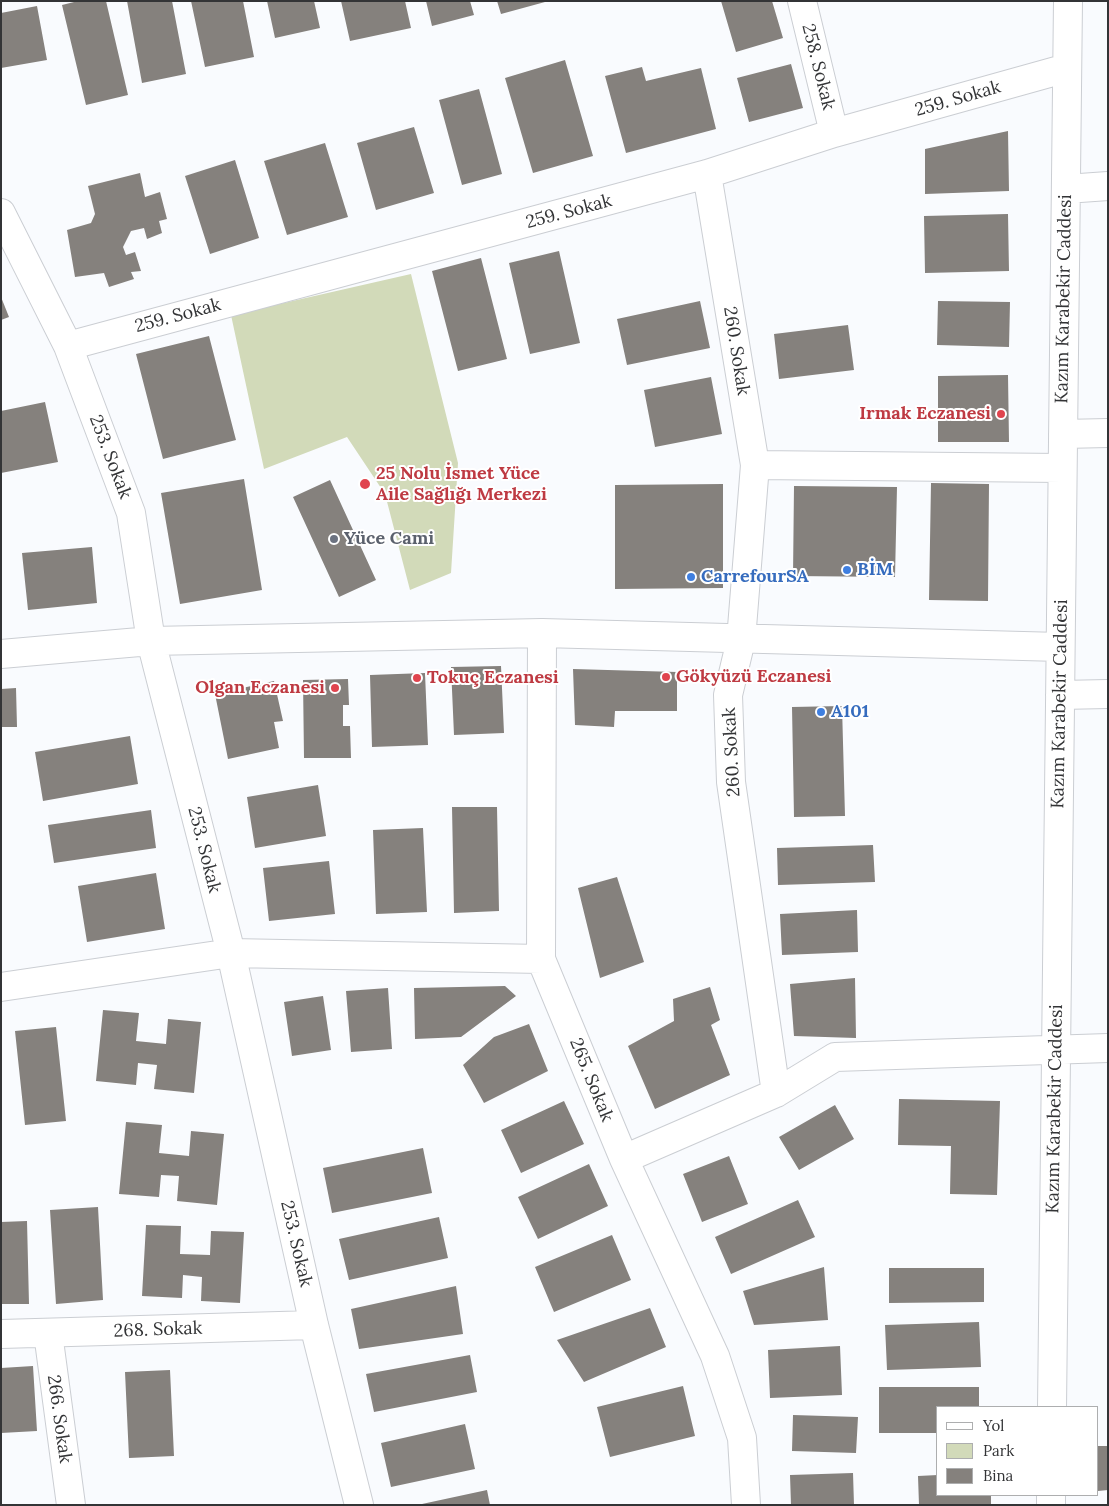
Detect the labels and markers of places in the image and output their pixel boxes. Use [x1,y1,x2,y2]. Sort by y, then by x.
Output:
place label: Irmak Eczanesi [859,403,991,425]
marker: Irmak Eczanesi [995,408,1007,420]
place label: 25 Nolu İsmet Yüce Aile Sağlığı Merkezi [376,463,547,506]
marker: 25 Nolu İsmet Yüce Aile Sağlığı Merkezi [358,477,372,491]
place label: Yüce Cami [344,528,434,550]
marker: Yüce Cami [328,533,340,545]
place label: BİM [857,559,893,581]
marker: BİM [841,564,853,576]
place label: CarrefourSA [701,566,809,588]
marker: CarrefourSA [685,571,697,583]
place label: Gökyüzü Eczanesi [676,666,831,688]
place label: Tokuç Eczanesi [427,667,559,689]
marker: Gökyüzü Eczanesi [660,671,672,683]
marker: Tokuç Eczanesi [411,672,423,684]
place label: Olgan Eczanesi [195,677,325,699]
marker: Olgan Eczanesi [329,682,341,694]
place label: A101 [831,701,869,723]
marker: A101 [815,706,827,718]

